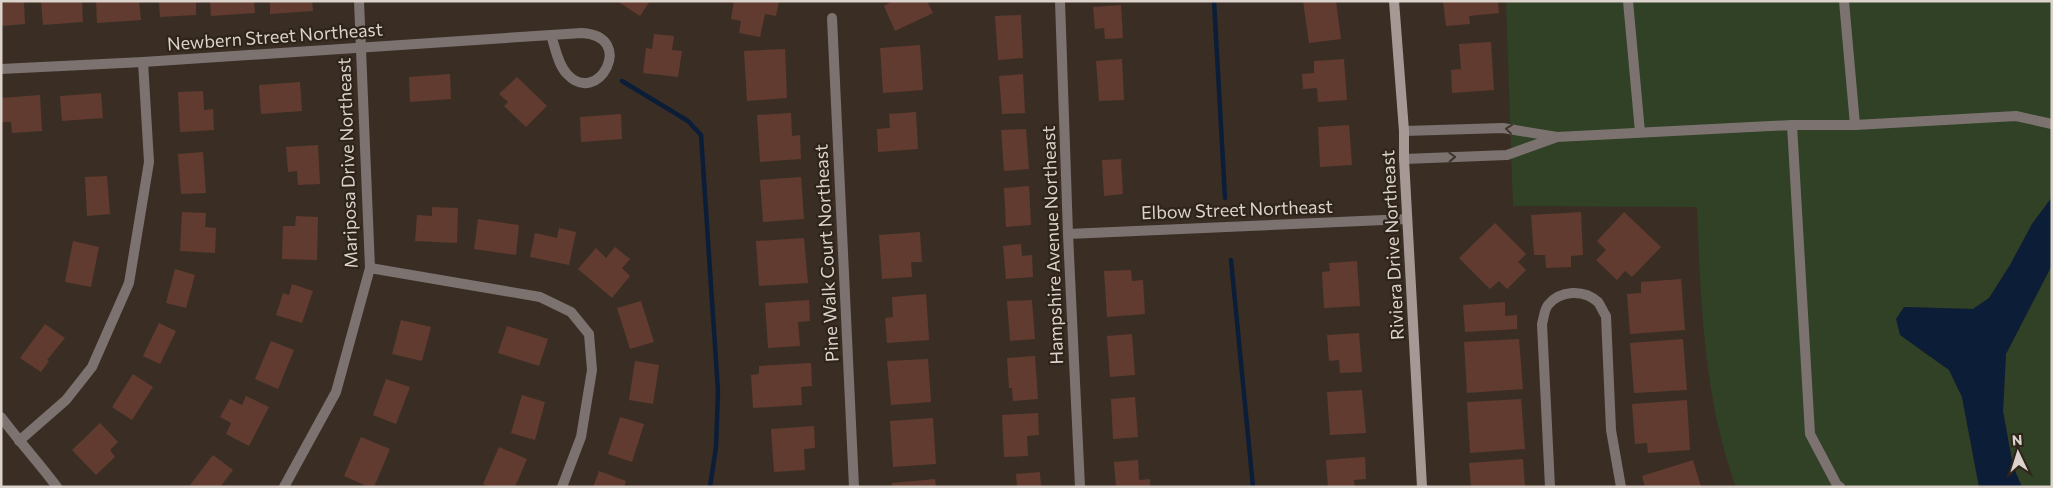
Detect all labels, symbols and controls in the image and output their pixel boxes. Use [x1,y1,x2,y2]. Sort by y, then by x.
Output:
street label: Newbern Street Northeast [166,17,384,55]
street label: Mariposa Drive Northeast [332,57,362,269]
one-way arrow [1504,124,1512,135]
street label: Hampshire Avenue Northeast [1037,125,1067,365]
street label: Pine Walk Court Northeast [809,143,843,363]
street label: Riviera Drive Northeast [1376,149,1408,341]
one-way arrow [1449,152,1457,162]
street label: Elbow Street Northeast [1141,195,1333,223]
north arrow [1993,428,2043,478]
text: N [2011,431,2023,448]

